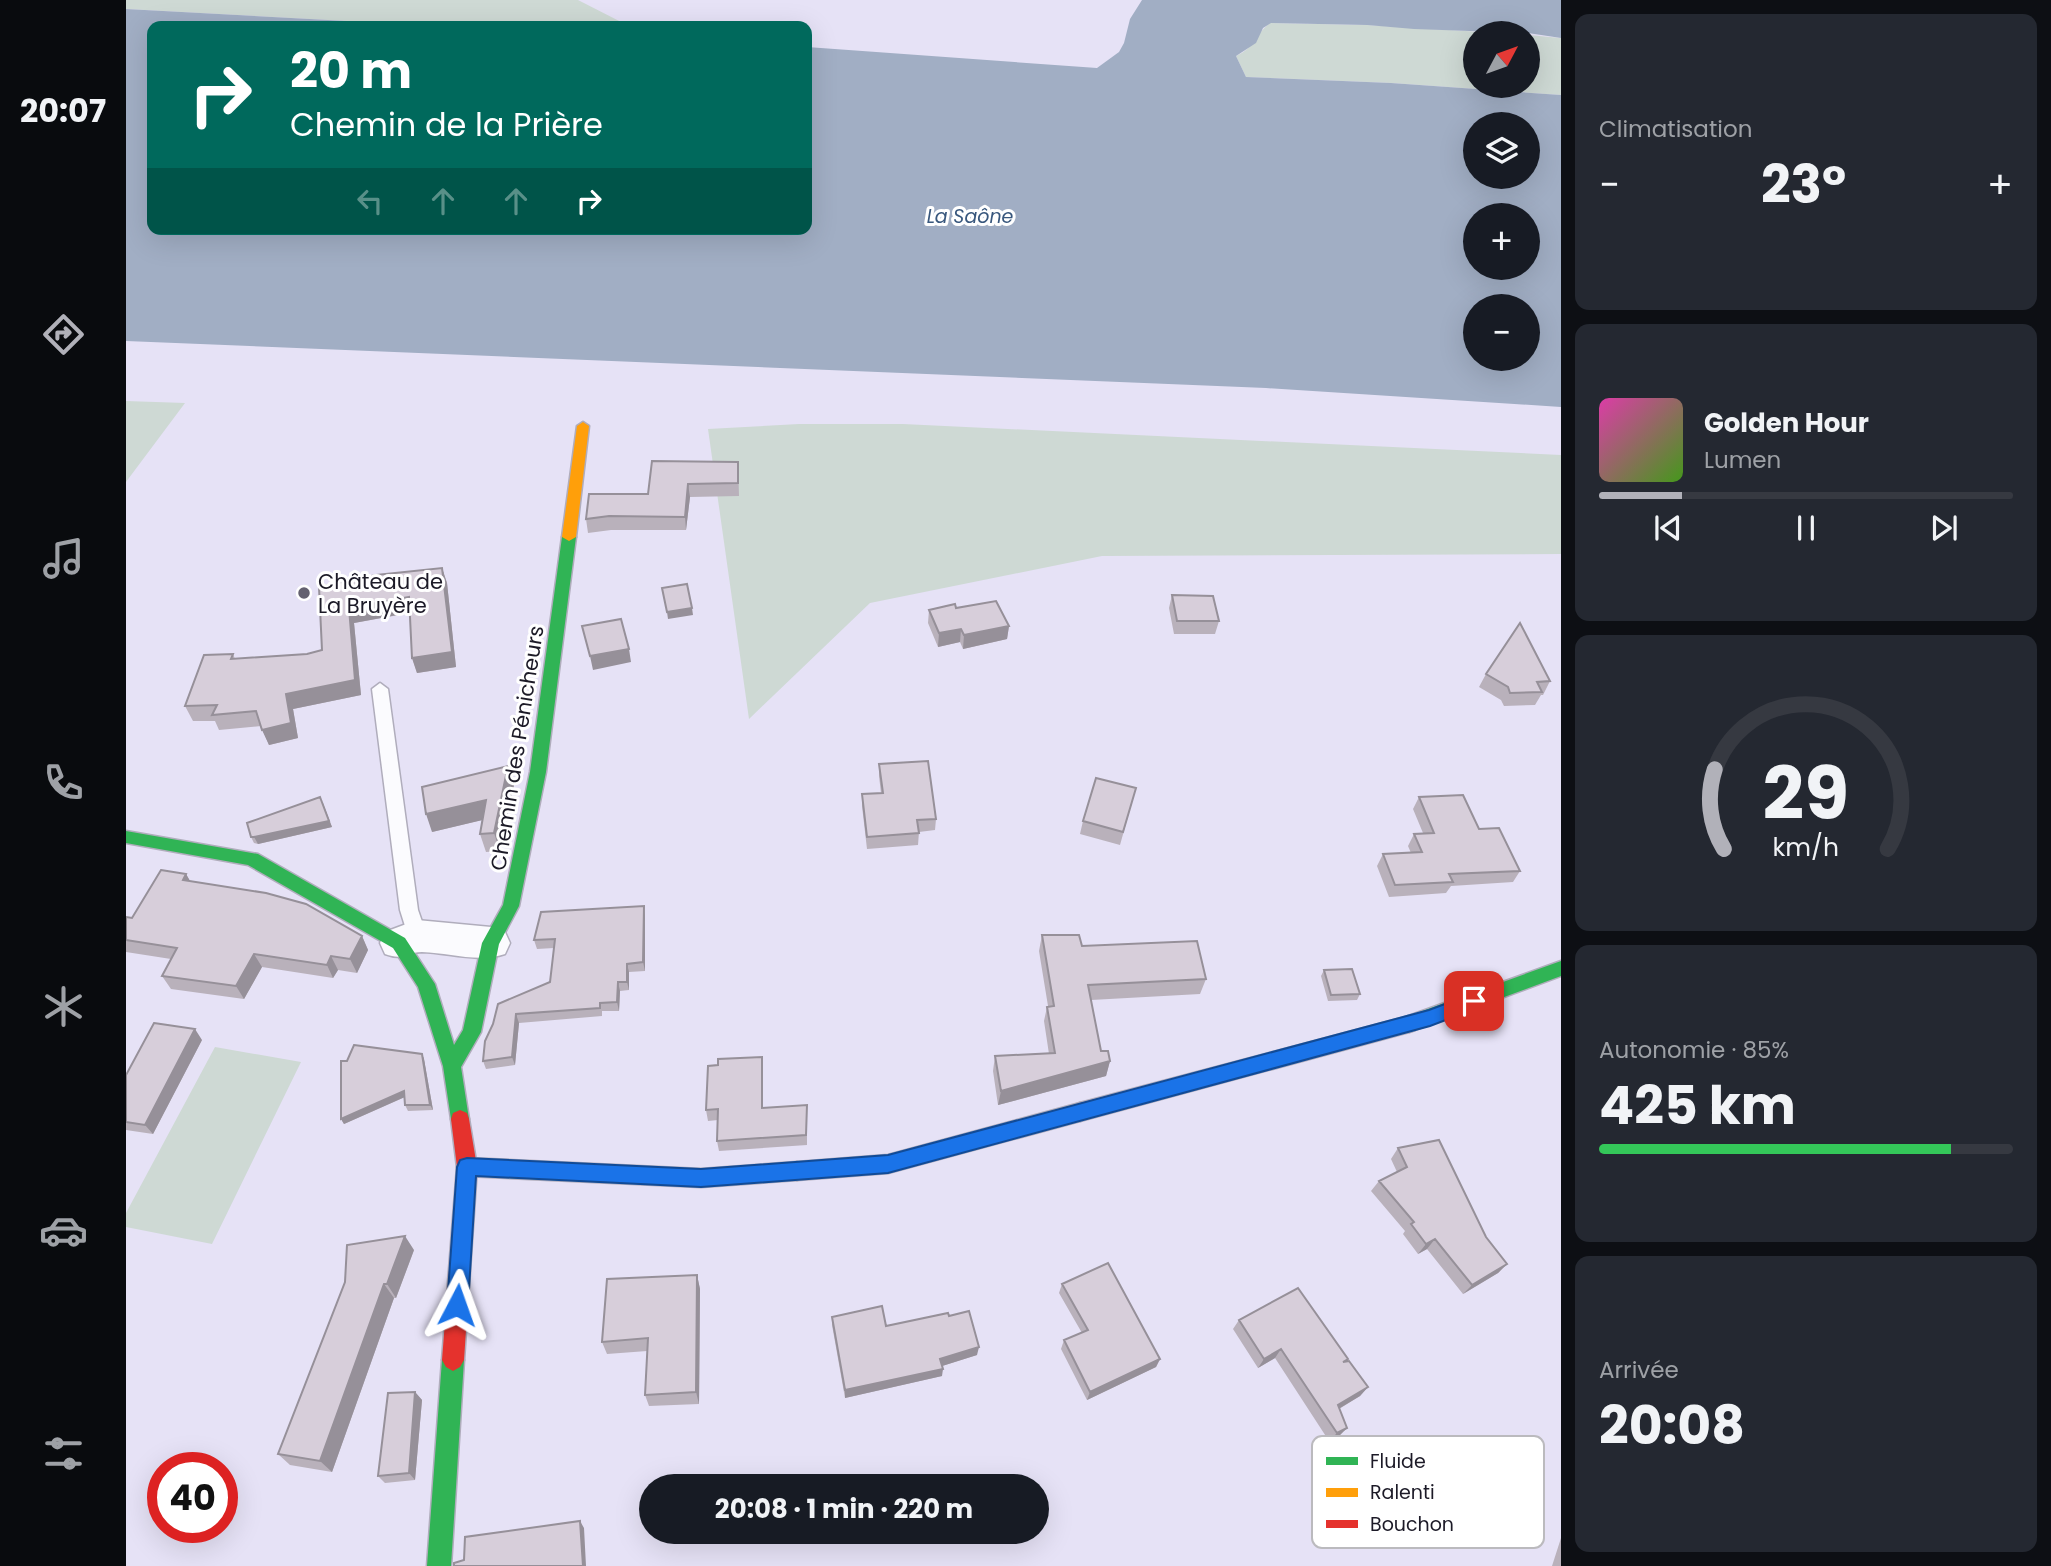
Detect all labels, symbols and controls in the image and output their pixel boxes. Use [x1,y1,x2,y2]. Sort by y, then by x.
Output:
north arrow [1463,21,1540,98]
map controls [1463,21,1540,371]
text: 20 m [290,37,412,105]
icon: right [175,49,266,140]
text: 20:07 [20,88,106,133]
text: Chemin de la Prière [290,102,603,147]
button: layers [1463,112,1540,189]
text: Climatisation [1599,113,1752,145]
text: 23° [1761,148,1846,221]
text: − [1599,158,1620,211]
text: + [1987,158,2013,211]
icon: left [351,182,389,220]
icon: ahead [424,182,462,220]
icon: ahead [497,182,535,220]
icon: right [570,182,608,220]
water label: La Saône [927,203,1014,230]
button: + [1463,203,1540,280]
button: − [1463,294,1540,371]
icon: directions [39,310,88,359]
text: Golden Hour [1704,405,1869,441]
text: Lumen [1704,444,1781,476]
icon: previous [1649,509,1687,547]
icon: pause [1787,509,1825,547]
icon: next [1925,509,1963,547]
icon: music [39,534,88,583]
place label: Château de La Bruyère [318,567,443,620]
marker: Château de La Bruyère [296,585,312,601]
street label: Chemin des Pénicheurs [483,623,551,873]
text: 29 [1763,743,1849,844]
icon: phone [39,758,88,807]
text: km/h [1773,830,1839,865]
pin [1444,971,1504,1031]
icon: climate [39,982,88,1031]
icon: arrive [1455,982,1493,1020]
text: Autonomie · 85% [1599,1034,1789,1066]
text: 425 km [1599,1069,1796,1142]
icon: car [39,1206,88,1255]
position arrow [420,1268,494,1342]
text: Arrivée [1599,1354,1679,1386]
text: 20:08 [1599,1389,1745,1462]
icon: filters [39,1429,88,1478]
legend [1312,1436,1544,1548]
text: Fluide [1370,1448,1426,1475]
speed limit sign: 40 [147,1452,238,1543]
text: Ralenti [1370,1479,1435,1506]
text: 20:08 · 1 min · 220 m [715,1491,973,1527]
text: Bouchon [1370,1511,1454,1538]

